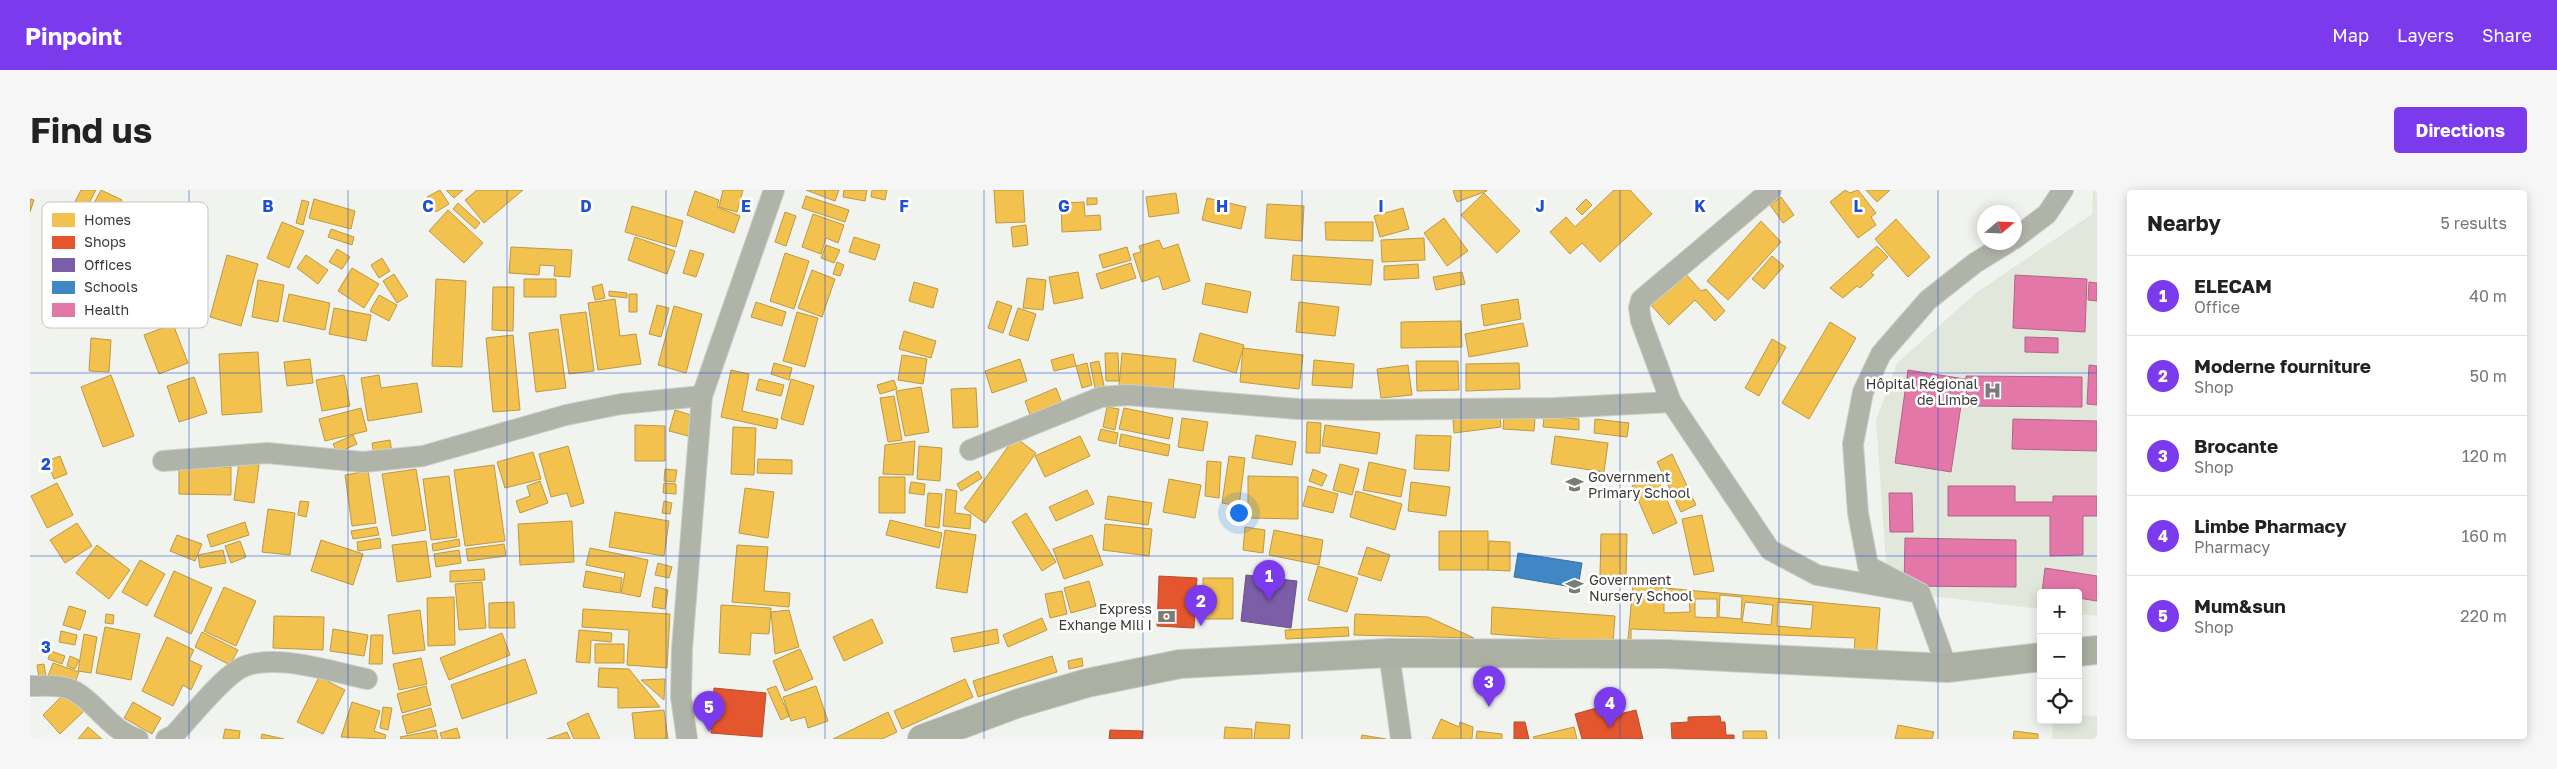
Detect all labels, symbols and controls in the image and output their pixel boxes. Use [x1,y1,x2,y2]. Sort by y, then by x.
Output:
text: Pinpoint [25,21,122,50]
text: Map [2332,24,2369,46]
text: Layers [2397,24,2454,46]
text: Share [2482,24,2532,46]
button: Directions [2394,107,2527,153]
text: Find us [30,109,152,151]
text: B [262,196,274,216]
text: C [422,196,434,216]
text: D [580,196,592,216]
text: E [741,196,751,216]
text: F [899,196,909,216]
text: G [1058,196,1070,216]
text: H [1216,196,1228,216]
text: I [1378,196,1384,216]
text: J [1535,196,1545,216]
text: K [1694,196,1706,216]
text: L [1853,196,1863,216]
legend [42,202,208,328]
north arrow [1977,205,2022,250]
text: Nearby [2147,210,2221,236]
text: Homes [84,211,131,228]
text: 5 results [2441,213,2507,233]
text: Shops [84,233,126,250]
text: Offices [84,256,132,273]
text: ELECAM [2194,274,2272,297]
text: Schools [84,278,138,295]
text: 1 [2159,286,2167,306]
text: 40 m [2469,286,2507,306]
text: Office [2194,297,2240,317]
text: Health [84,301,129,318]
text: Moderne fourniture [2194,354,2371,377]
text: 2 [2158,366,2168,386]
text: 50 m [2470,366,2507,386]
place label: Hôpital Régional de Limbe [1866,375,1978,408]
text: Shop [2194,377,2234,397]
hospital icon: Hôpital Régional de Limbe [1982,381,2002,401]
text: Brocante [2194,434,2278,457]
text: 3 [2158,446,2168,466]
text: 120 m [2462,446,2507,466]
text: 2 [41,454,51,474]
text: Shop [2194,457,2234,477]
place label: Government Primary School [1588,468,1690,501]
school or university icon: Government Primary School [1564,474,1584,494]
your location [1226,500,1252,526]
text: Limbe Pharmacy [2194,514,2347,537]
text: 4 [2158,526,2168,546]
text: 160 m [2461,526,2507,546]
text: Pharmacy [2194,537,2270,557]
pin: 1 [1253,560,1285,601]
place label: Government Nursery School [1589,571,1693,604]
school or university icon: Government Nursery School [1565,577,1585,597]
pin: 2 [1185,585,1217,626]
map controls [2037,589,2082,724]
button: + [2037,589,2082,634]
text: Mum&sun [2194,594,2286,617]
place label: Express Exhange Mili I [1058,600,1152,633]
bank icon: Express Exhange Mili I [1156,606,1176,626]
text: 5 [2158,606,2168,626]
text: 220 m [2460,606,2507,626]
text: Shop [2194,617,2234,637]
button: − [2037,634,2082,679]
text: 3 [41,637,51,657]
pin: 3 [1473,666,1505,707]
button: locate [2037,679,2082,724]
pin: 4 [1594,687,1626,728]
pin: 5 [693,691,725,732]

